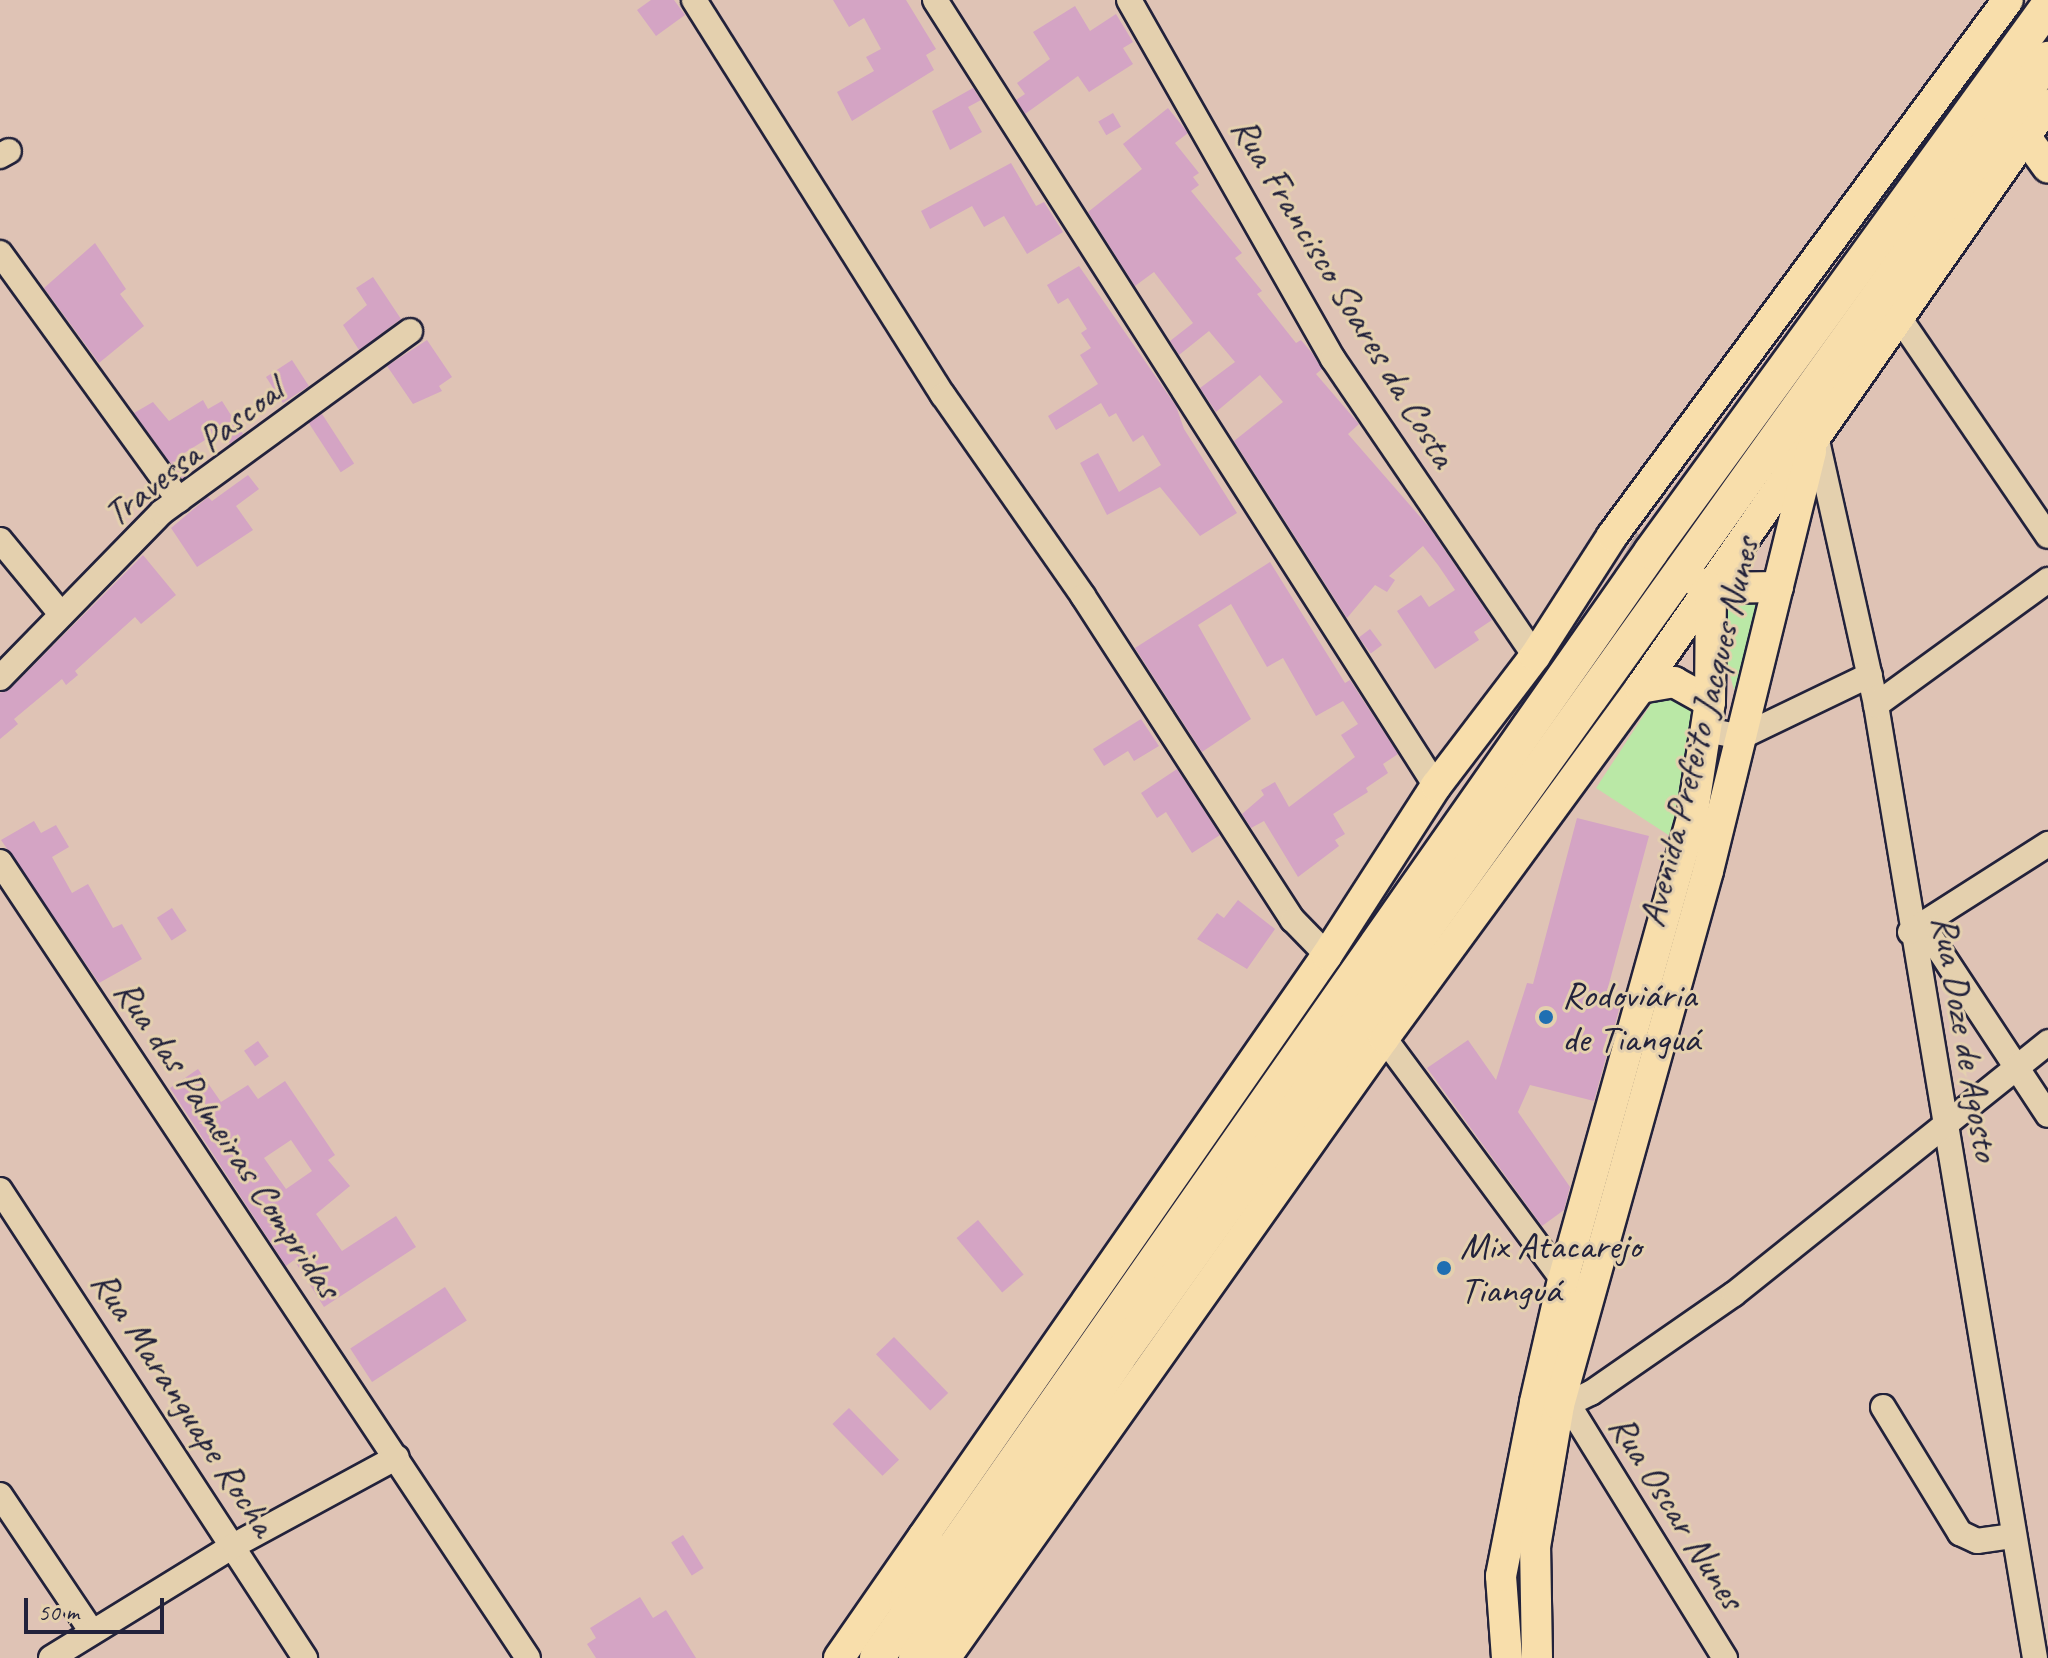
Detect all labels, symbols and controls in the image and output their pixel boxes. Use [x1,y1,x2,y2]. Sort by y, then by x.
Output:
street label: Rua Francisco Soares da Costa [1222,109,1466,475]
street label: Travessa Pascoal [94,368,292,536]
street label: Avenida Prefeito Jacques Nunes [1628,532,1770,932]
street label: Rua Doze de Agosto [1922,912,2010,1164]
street label: Rua das Palmeiras Compridas [104,970,352,1308]
place label: Rodoviária de Tianguá [1562,972,1699,1062]
marker: Rodoviária de Tianguá [1537,1008,1555,1026]
place label: Mix Atacarejo Tianguá [1460,1223,1641,1312]
marker: Mix Atacarejo Tianguá [1435,1259,1453,1277]
street label: Rua Maranguape Rocha [81,1262,287,1544]
street label: Rua Oscar Nunes [1599,1406,1755,1618]
scale bar [28,1582,168,1632]
text: 50 m [38,1597,79,1627]

